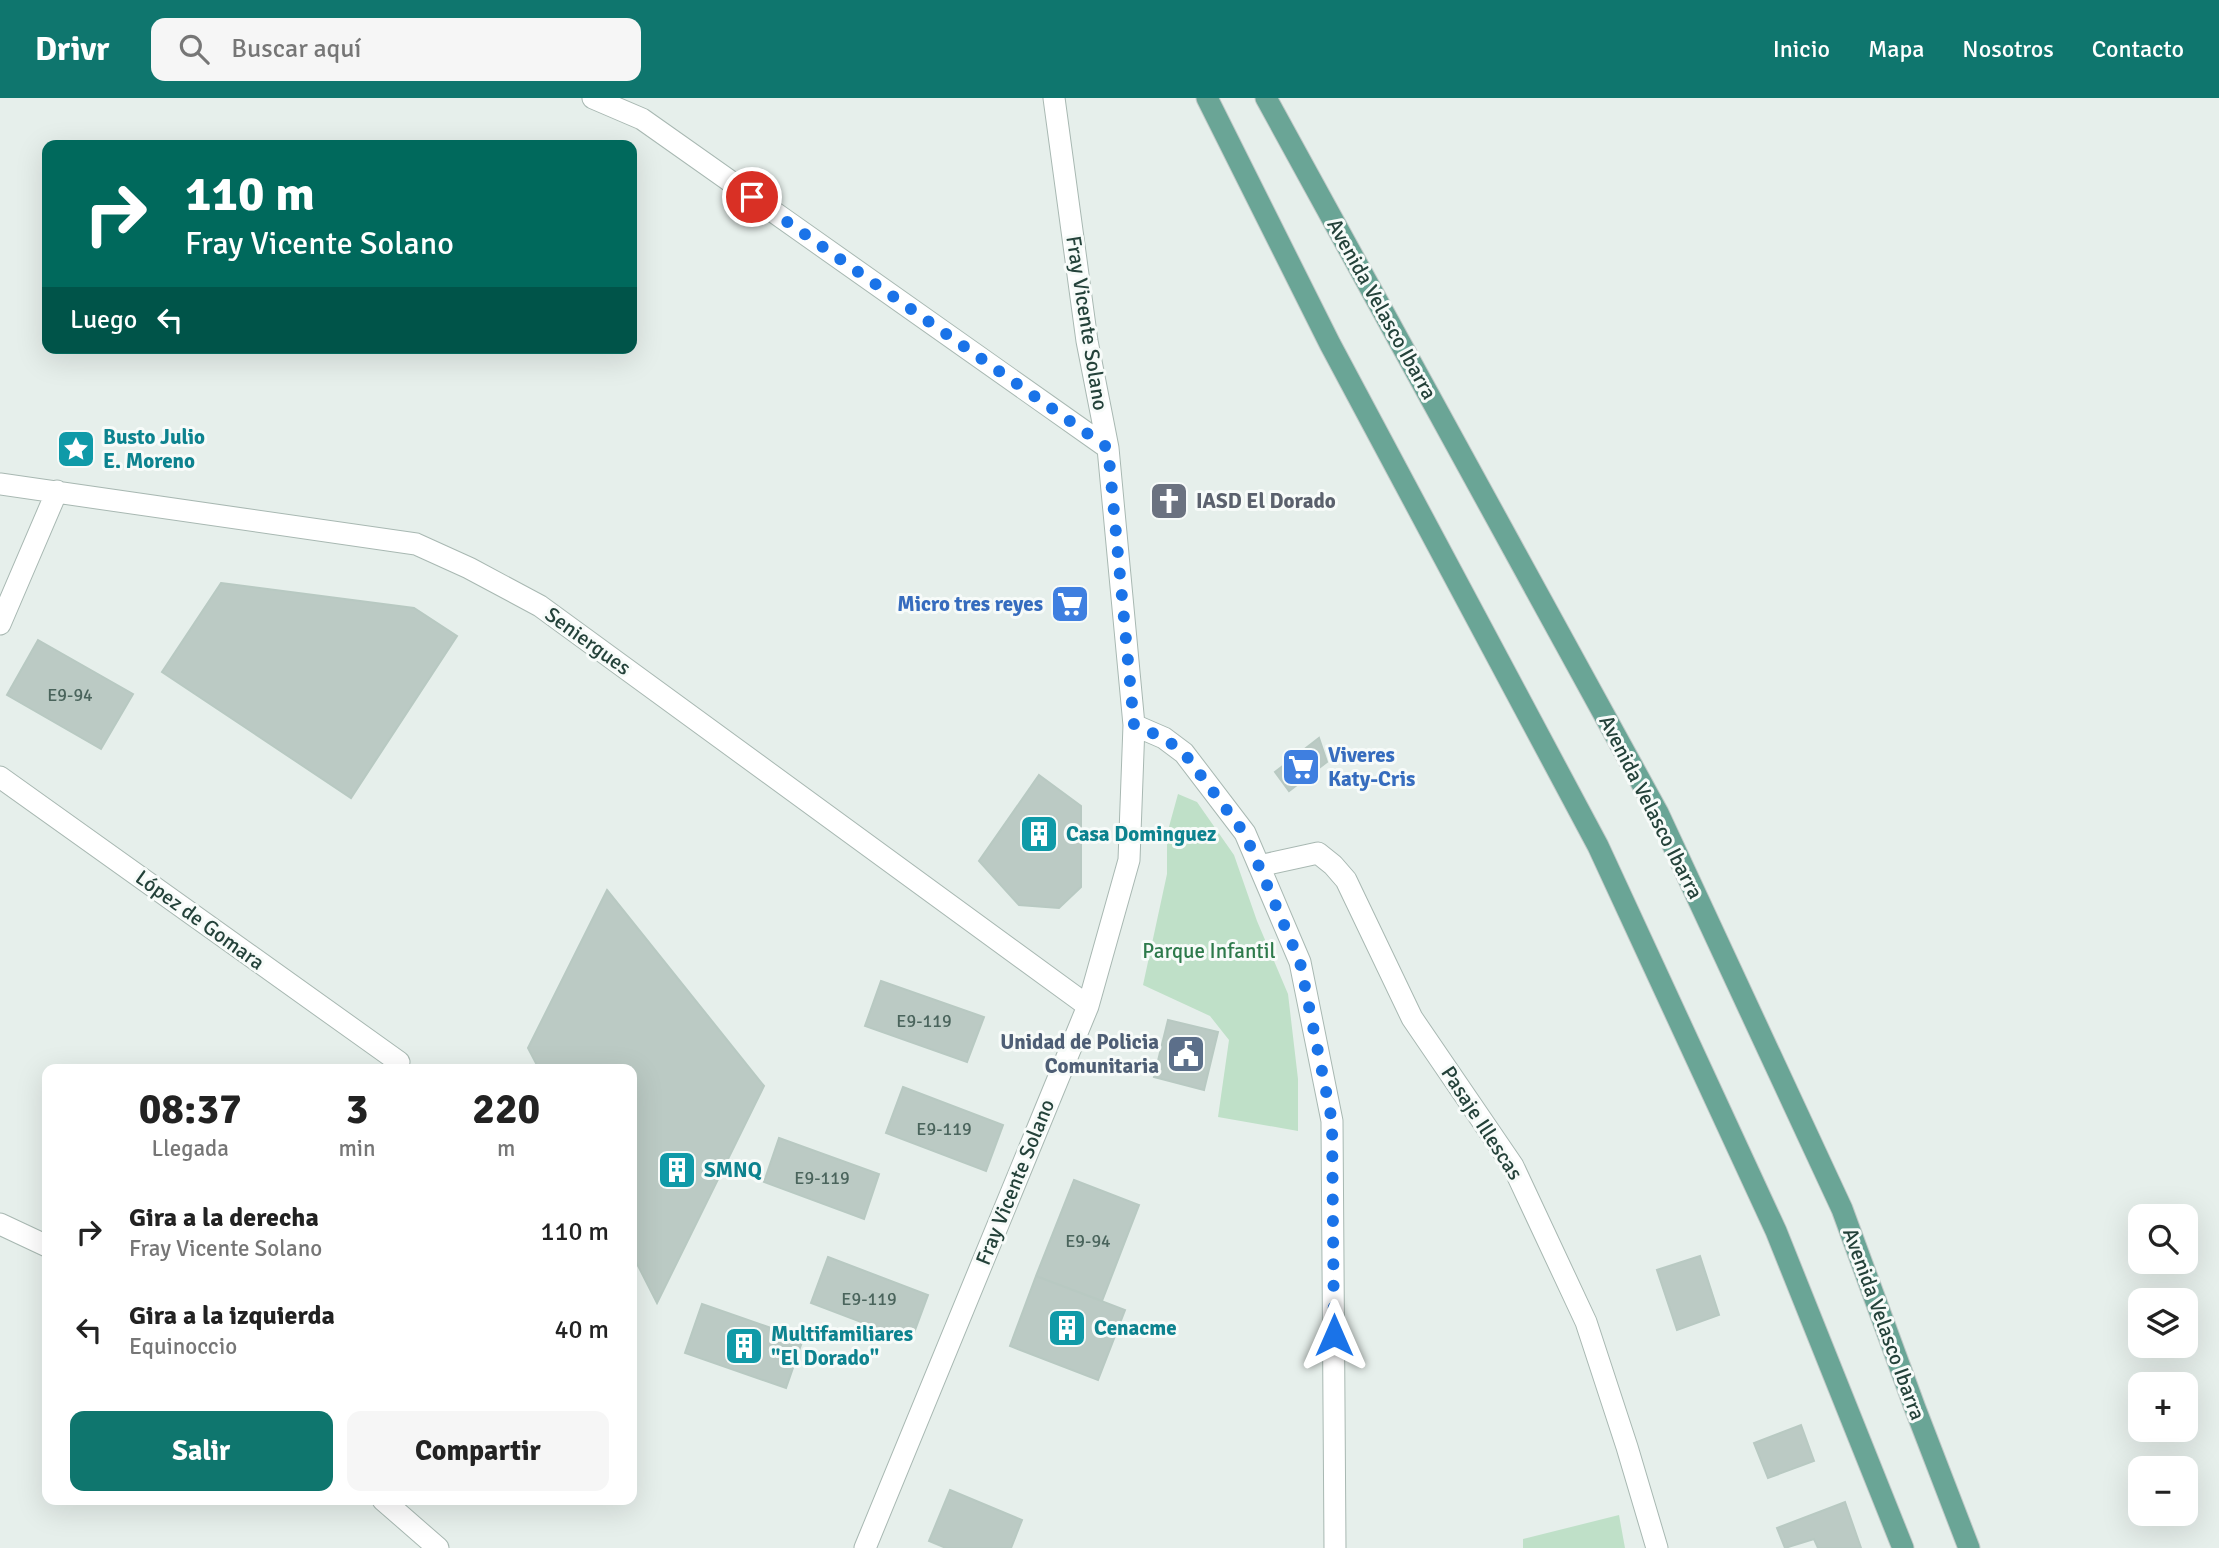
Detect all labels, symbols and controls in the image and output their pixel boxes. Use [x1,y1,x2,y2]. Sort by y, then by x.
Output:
search box [151,18,641,81]
text: Drivr [35,29,109,70]
icon: search [175,30,213,68]
text: Buscar aquí [231,33,361,65]
text: Inicio [1773,34,1830,64]
text: Mapa [1868,34,1924,64]
text: Nosotros [1962,34,2054,64]
text: Contacto [2092,34,2184,64]
text: 110 m [185,164,315,224]
pin [722,167,782,227]
icon: right [70,168,161,259]
icon: arrive [733,178,771,216]
street label: Avenida Velasco Ibarra [1322,214,1442,404]
text: Fray Vicente Solano [185,224,454,263]
street label: Fray Vicente Solano [1060,234,1114,412]
icon: left [151,301,189,339]
text: Luego [70,304,137,336]
place label: Busto Julio E. Moreno [103,424,205,474]
place icon: Busto Julio E. Moreno [55,428,97,470]
church icon: IASD El Dorado [1148,480,1190,522]
place label: IASD El Dorado [1196,488,1336,514]
supermarket icon: Micro tres reyes [1049,583,1091,625]
place label: Micro tres reyes [897,591,1043,617]
street label: Seniergues [540,601,636,681]
house number: E9-94 [47,684,93,706]
street label: Avenida Velasco Ibarra [1593,711,1709,903]
place label: Viveres Katy-Cris [1328,742,1415,792]
supermarket icon: Viveres Katy-Cris [1280,746,1322,788]
building icon: Casa Dominguez [1018,813,1060,855]
place label: Casa Dominguez [1066,821,1217,847]
street label: López de Gomara [130,864,270,976]
park label: Parque Infantil [1142,938,1276,964]
house number: E9-119 [896,1010,952,1032]
place label: Unidad de Policia Comunitaria [1000,1029,1159,1079]
public building icon: Unidad de Policia Comunitaria [1165,1033,1207,1075]
street label: Pasaje Illescas [1436,1061,1528,1185]
text: 08:37 [139,1084,242,1135]
text: 3 [346,1084,368,1135]
text: 220 [472,1084,540,1135]
street label: Fray Vicente Solano [970,1095,1060,1269]
house number: E9-119 [916,1118,972,1140]
text: Llegada [152,1134,229,1163]
text: min [338,1134,376,1163]
text: m [497,1134,515,1163]
building icon: SMNQ [656,1149,698,1191]
place label: SMNQ [704,1157,762,1183]
house number: E9-119 [794,1167,850,1189]
text: Gira a la derecha [129,1202,319,1234]
map controls [2128,1204,2198,1526]
button: search [2128,1204,2198,1274]
icon: right [70,1213,108,1251]
text: 110 m [540,1216,609,1248]
street label: Avenida Velasco Ibarra [1837,1224,1931,1424]
house number: E9-94 [1065,1230,1111,1252]
text: Fray Vicente Solano [129,1234,322,1263]
house number: E9-119 [841,1288,897,1310]
button: layers [2128,1288,2198,1358]
position arrow [1297,1298,1371,1372]
text: Gira a la izquierda [129,1300,335,1332]
building icon: Cenacme [1046,1307,1088,1349]
icon: left [70,1311,108,1349]
text: 40 m [554,1314,609,1346]
place label: Cenacme [1094,1315,1177,1341]
place label: Multifamiliares "El Dorado" [771,1321,913,1371]
building icon: Multifamiliares "El Dorado" [723,1325,765,1367]
text: Equinoccio [129,1332,237,1361]
button: + [2128,1372,2198,1442]
button: Salir [70,1411,333,1491]
button: Compartir [347,1411,609,1491]
button: − [2128,1456,2198,1526]

